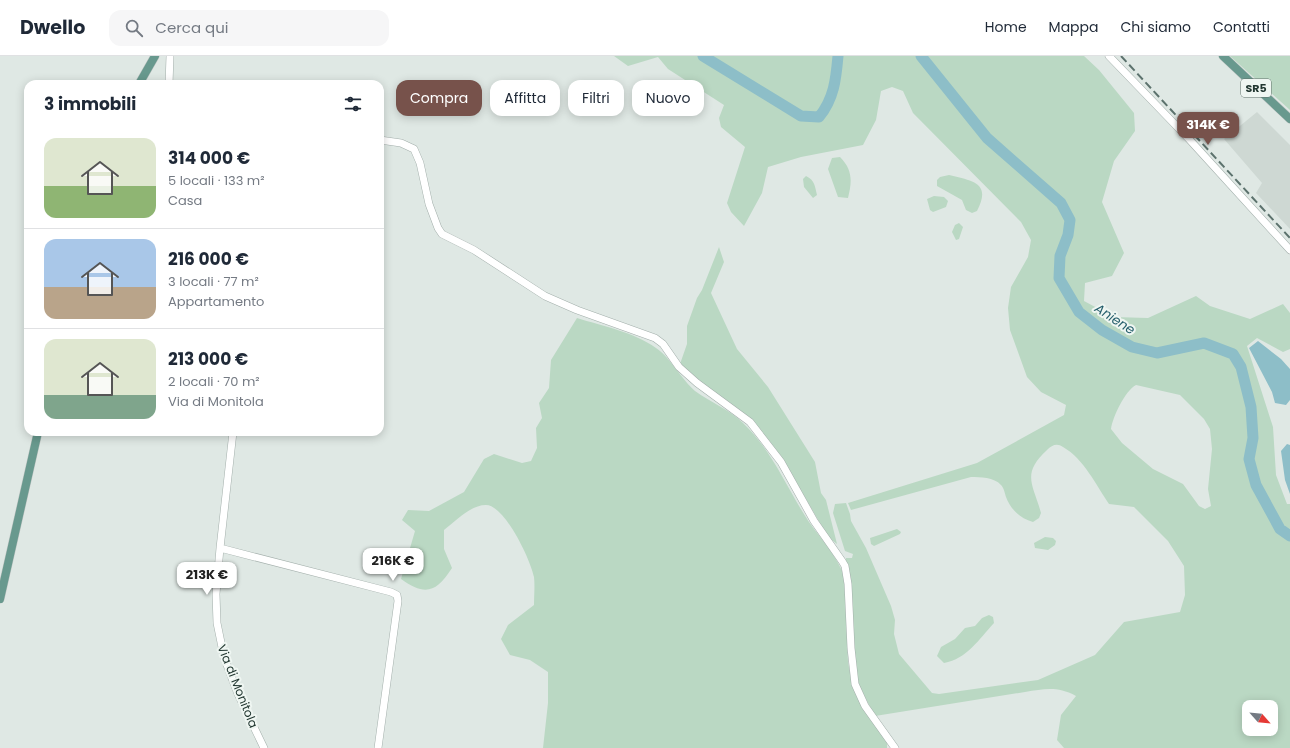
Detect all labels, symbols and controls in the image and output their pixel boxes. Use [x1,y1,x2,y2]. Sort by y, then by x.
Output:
search box [109,10,389,46]
text: Dwello [20,14,85,41]
icon: search [123,17,145,39]
text: Cerca qui [155,17,228,38]
text: Home [985,17,1027,37]
text: Mappa [1049,17,1099,37]
text: Chi siamo [1121,17,1191,37]
text: Contatti [1213,17,1270,37]
road number: SR5 [1241,79,1271,97]
chip: Compra [396,80,482,116]
chip: Affitta [490,80,560,116]
chip: Filtri [568,80,624,116]
chip: Nuovo [632,80,704,116]
text: 3 immobili [44,92,136,116]
icon: filters [342,93,364,115]
pin: 314K € [1175,112,1241,146]
text: 314K € [1186,115,1230,134]
text: 314 000 € [168,146,250,170]
icon: home [76,154,124,202]
text: 5 locali · 133 m² [168,171,265,190]
text: Casa [168,191,202,210]
text: 216 000 € [168,247,249,271]
icon: home [76,255,124,303]
text: 3 locali · 77 m² [168,272,259,291]
text: Appartamento [168,292,264,311]
water label: Aniene [1090,298,1139,339]
text: 213 000 € [168,347,248,371]
icon: home [76,355,124,403]
text: 2 locali · 70 m² [168,372,260,391]
text: Via di Monitola [168,392,264,411]
pin: 216K € [360,548,426,582]
text: 216K € [372,551,414,570]
pin: 213K € [174,562,240,596]
text: 213K € [186,565,228,584]
street label: Via di Monitola [214,642,262,730]
north arrow [1242,700,1278,736]
map controls [1242,700,1278,736]

